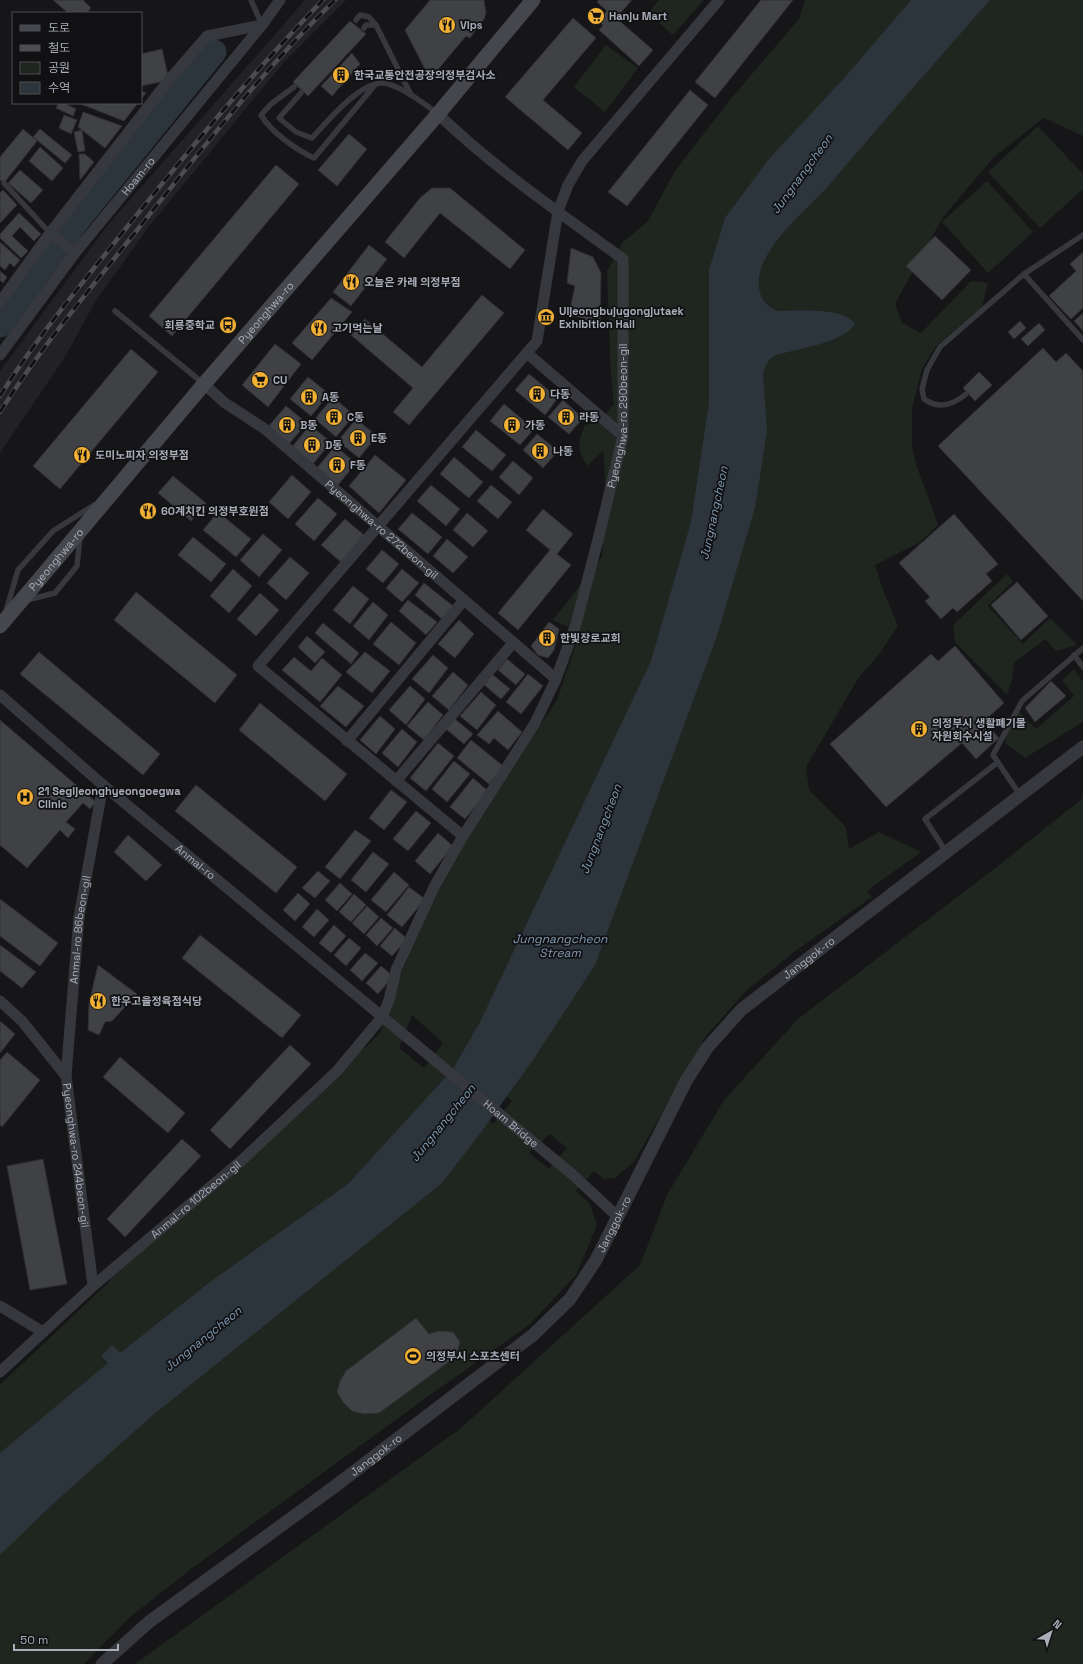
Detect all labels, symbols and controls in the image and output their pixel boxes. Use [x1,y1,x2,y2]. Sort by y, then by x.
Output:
supermarket icon: Hanju Mart [586,6,606,26]
place label: Hanju Mart [609,9,667,23]
legend [12,12,142,104]
restaurant icon: Vips [437,15,457,35]
place label: Vips [460,18,483,32]
text: 도로 [48,20,70,36]
text: 철도 [48,40,70,56]
text: 공원 [48,60,70,76]
building icon: 한국교통안전공장의정부검사소 [331,65,351,85]
place label: 한국교통안전공장의정부검사소 [354,68,496,82]
text: 수역 [48,80,70,96]
water label: Jungnangcheon [768,130,837,217]
street label: Hoam-ro [118,154,158,198]
restaurant icon: 오늘은 카레 의정부점 [341,272,361,292]
place label: 오늘은 카레 의정부점 [364,275,461,289]
street label: Pyeonghwa-ro [235,278,297,347]
place label: Uijeongbujugongjutaek Exhibition Hall [559,304,685,331]
museum icon: Uijeongbujugongjutaek Exhibition Hall [536,307,556,327]
bus stop icon: 회룡중학교 [218,315,238,335]
place label: 회룡중학교 [164,318,215,332]
restaurant icon: 고기먹는날 [309,318,329,338]
place label: 고기먹는날 [332,321,383,335]
street label: Pyeonghwa-ro 290beon-gil [604,344,630,490]
supermarket icon: CU [250,370,270,390]
place label: CU [273,373,287,387]
building icon: 다동 [527,384,547,404]
building icon: A동 [299,387,319,407]
place label: 다동 [550,387,570,401]
place label: A동 [322,390,339,404]
building icon: C동 [324,407,344,427]
building icon: 라동 [556,407,576,427]
place label: C동 [347,410,364,424]
place label: 라동 [579,410,599,424]
building icon: B동 [277,415,297,435]
building icon: 가동 [502,415,522,435]
place label: B동 [300,418,317,432]
place label: 가동 [525,418,545,432]
building icon: E동 [348,428,368,448]
place label: E동 [371,431,387,445]
building icon: D동 [302,435,322,455]
place label: D동 [325,438,342,452]
building icon: 나동 [530,441,550,461]
place label: 나동 [553,444,573,458]
restaurant icon: 도미노피자 의정부점 [72,445,92,465]
place label: 도미노피자 의정부점 [95,448,189,462]
building icon: F동 [327,455,347,475]
place label: F동 [350,458,366,472]
water label: Jungnangcheon [696,464,732,561]
street label: Pyeonghwa-ro 272beon-gil [322,477,441,582]
restaurant icon: 60계치킨 의정부호원점 [138,501,158,521]
place label: 60계치킨 의정부호원점 [161,504,269,518]
street label: Pyeonghwa-ro [26,525,87,594]
building icon: 한빛장로교회 [537,628,557,648]
place label: 한빛장로교회 [560,631,621,645]
place label: 의정부시 생활폐기물 자원회수시설 [932,716,1026,743]
building icon: 의정부시 생활폐기물 자원회수시설 [909,719,929,739]
water label: Jungnangcheon [577,781,626,876]
place label: 21 Segijeonghyeongoegwa Clinic [38,784,181,811]
hospital icon: 21 Segijeonghyeongoegwa Clinic [15,787,35,807]
street label: Anmal-ro [173,841,219,883]
street label: Anmal-ro 86beon-gil [67,874,93,984]
water label: Jungnangcheon Stream [513,931,608,961]
street label: Janggok-ro [780,933,838,982]
restaurant icon: 한우고을정육점식당 [88,991,108,1011]
place label: 한우고을정육점식당 [111,994,202,1008]
water label: Jungnangcheon [407,1081,479,1165]
street label: Pyeonghwa-ro 244beon-gil [60,1082,92,1228]
street label: Hoam Bridge [481,1097,541,1151]
street label: Anmal-ro 102beon-gil [148,1157,244,1241]
street label: Janggok-ro [594,1193,634,1255]
water label: Jungnangcheon [161,1303,245,1375]
sports icon: 의정부시 스포츠센터 [403,1346,423,1366]
place label: 의정부시 스포츠센터 [426,1349,520,1363]
street label: Janggok-ro [347,1430,405,1479]
north arrow [1031,1612,1071,1652]
text: N [1050,1616,1065,1632]
scale bar [14,1626,118,1652]
text: 50 m [20,1632,48,1648]

